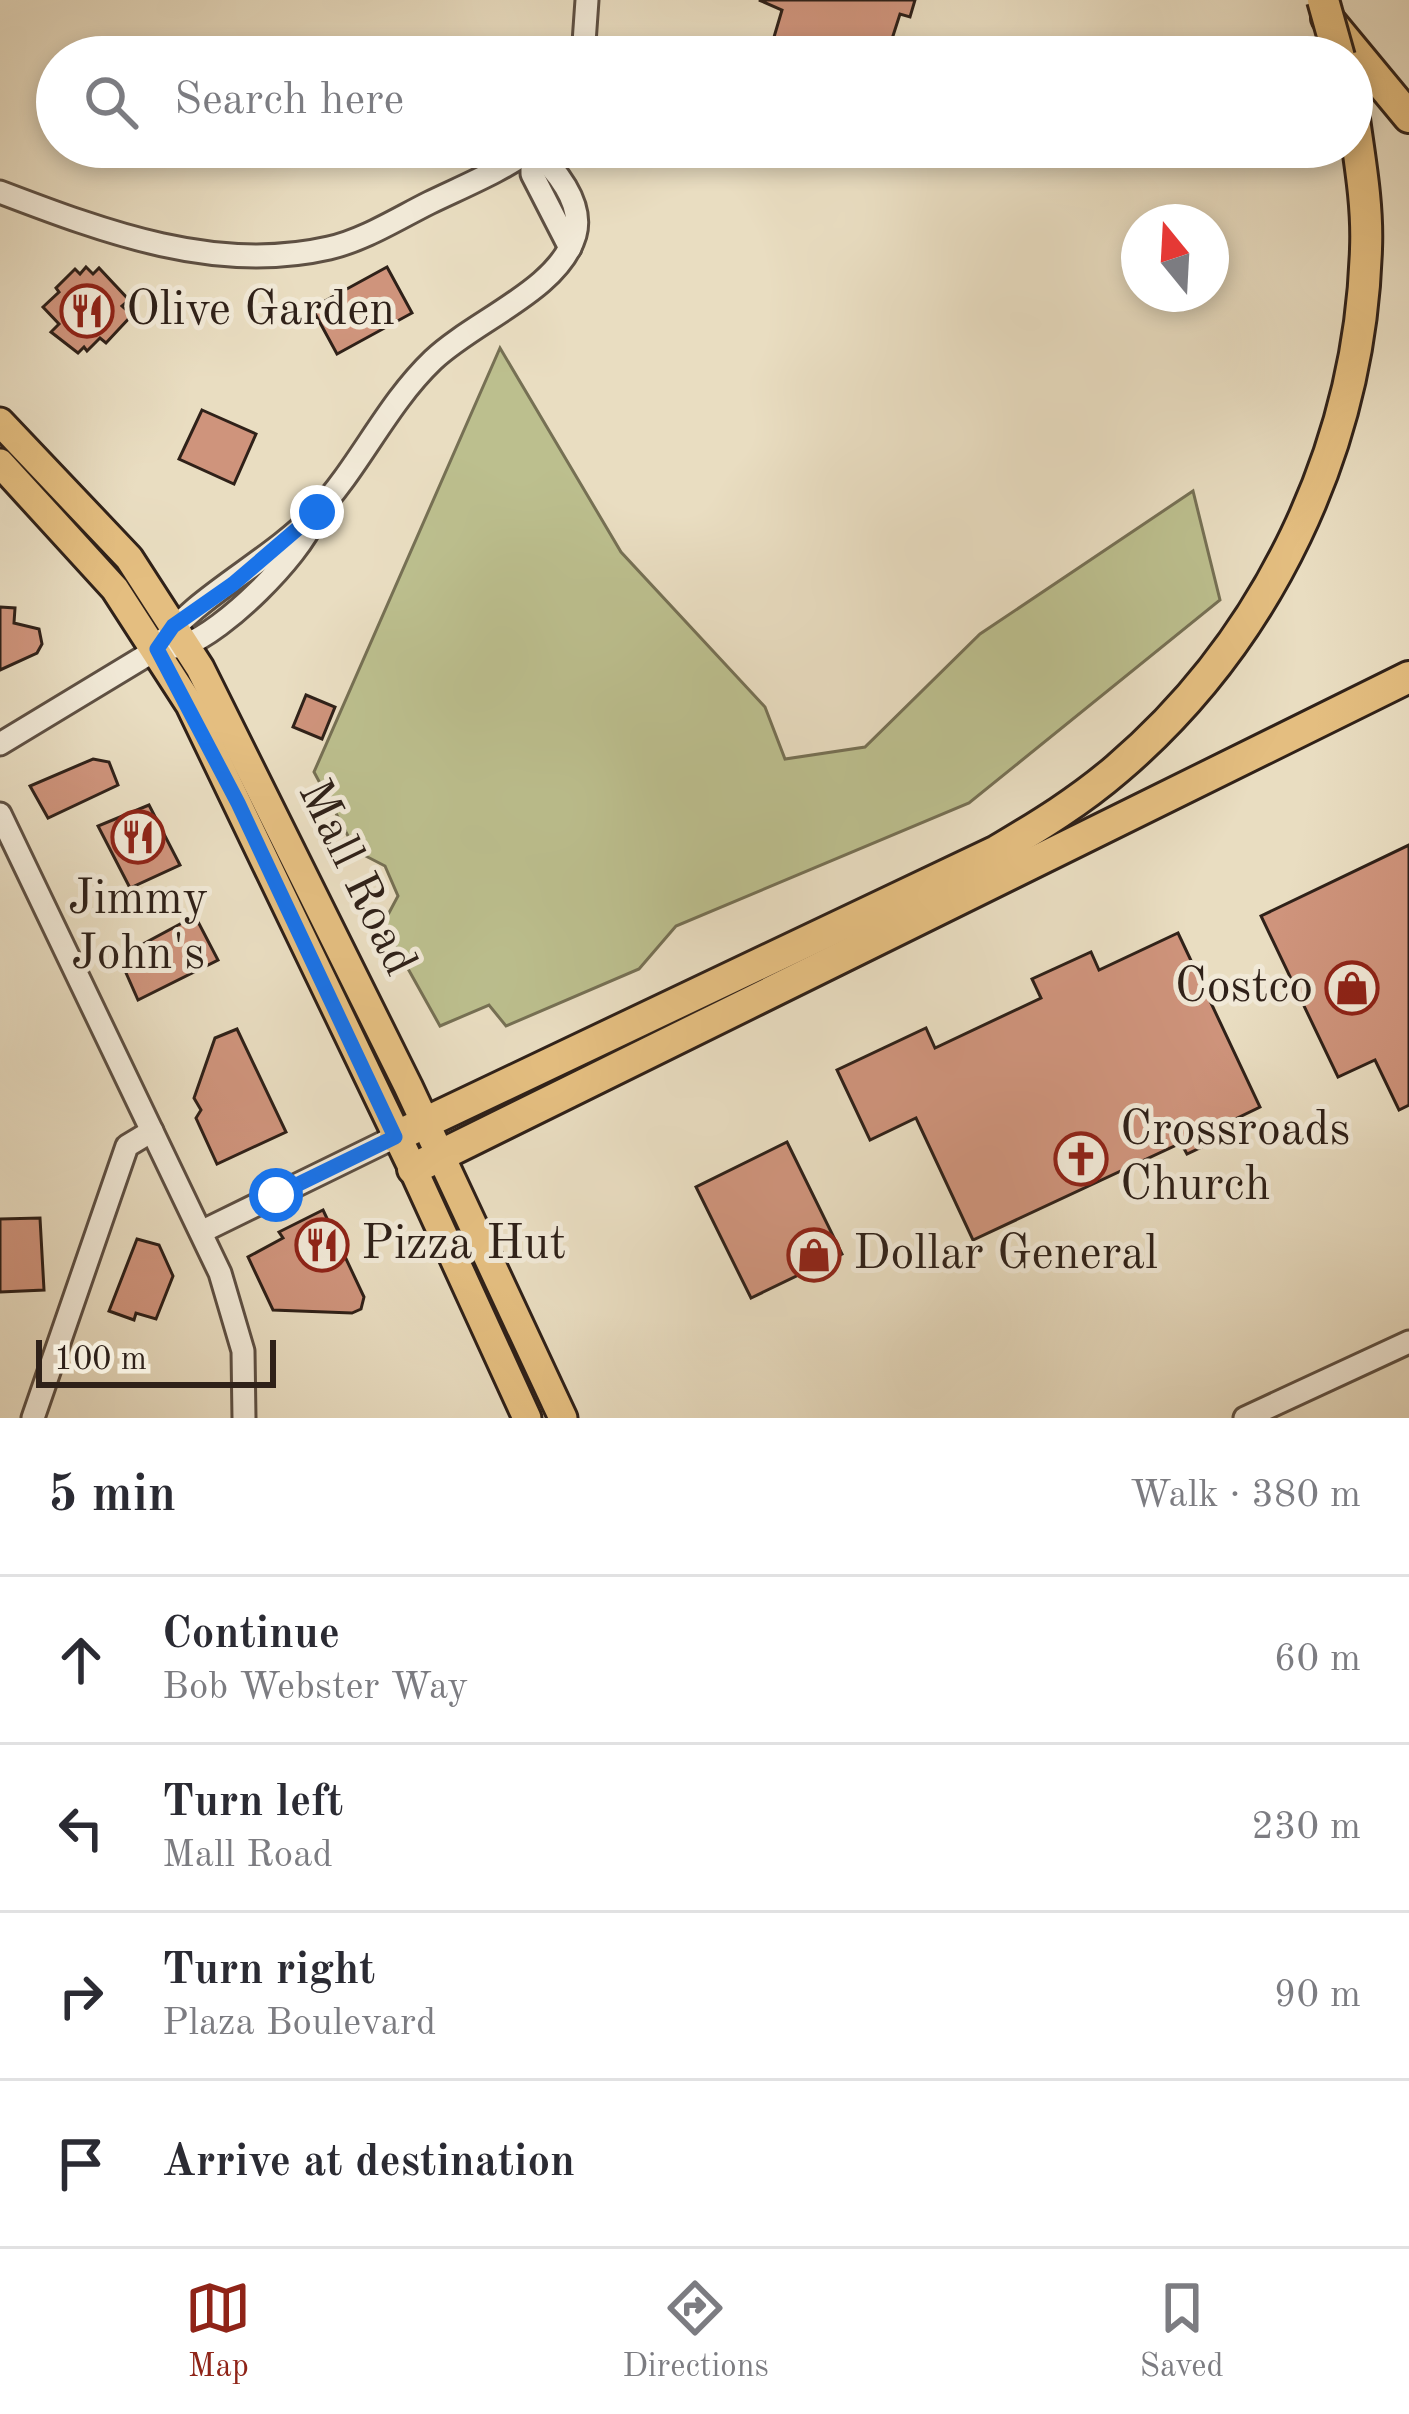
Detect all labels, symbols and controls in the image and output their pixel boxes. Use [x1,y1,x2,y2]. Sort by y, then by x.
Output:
search box [36,36,1373,168]
icon: search [78,69,144,135]
text: Search here [174,79,404,124]
north arrow [1121,204,1229,312]
restaurant icon: Olive Garden [59,283,115,339]
place label: Olive Garden [126,287,395,335]
route end [290,485,344,539]
street label: Mall Road [288,773,424,983]
restaurant icon: Jimmy John's [110,809,166,865]
place label: Jimmy John's [68,876,208,979]
shop icon: Costco [1324,960,1380,1016]
place label: Costco [1175,964,1313,1012]
place label: Crossroads Church [1120,1107,1350,1210]
church icon: Crossroads Church [1053,1131,1109,1187]
route start [249,1168,303,1222]
restaurant icon: Pizza Hut [294,1217,350,1273]
place label: Pizza Hut [361,1221,566,1269]
shop icon: Dollar General [786,1227,842,1283]
place label: Dollar General [853,1231,1158,1279]
scale bar [36,1334,276,1387]
text: 100 m [54,1344,147,1377]
text: 5 min [48,1471,176,1522]
text: Walk · 380 m [1130,1476,1361,1515]
text: Continue [162,1613,340,1658]
icon: ahead [48,1627,114,1693]
text: 60 m [1274,1640,1361,1679]
text: Bob Webster Way [162,1668,468,1707]
text: Turn left [162,1781,343,1826]
icon: left [48,1795,114,1861]
text: 230 m [1251,1808,1361,1847]
text: Mall Road [162,1836,333,1875]
text: Turn right [162,1949,375,1994]
icon: right [48,1963,114,2029]
text: 90 m [1274,1976,1361,2015]
text: Plaza Boulevard [162,2004,436,2043]
icon: arrive [48,2131,114,2197]
text: Arrive at destination [162,2141,575,2186]
tab: Map [185,2275,251,2388]
tab: Directions [622,2275,769,2388]
tab: Saved [1140,2275,1224,2388]

